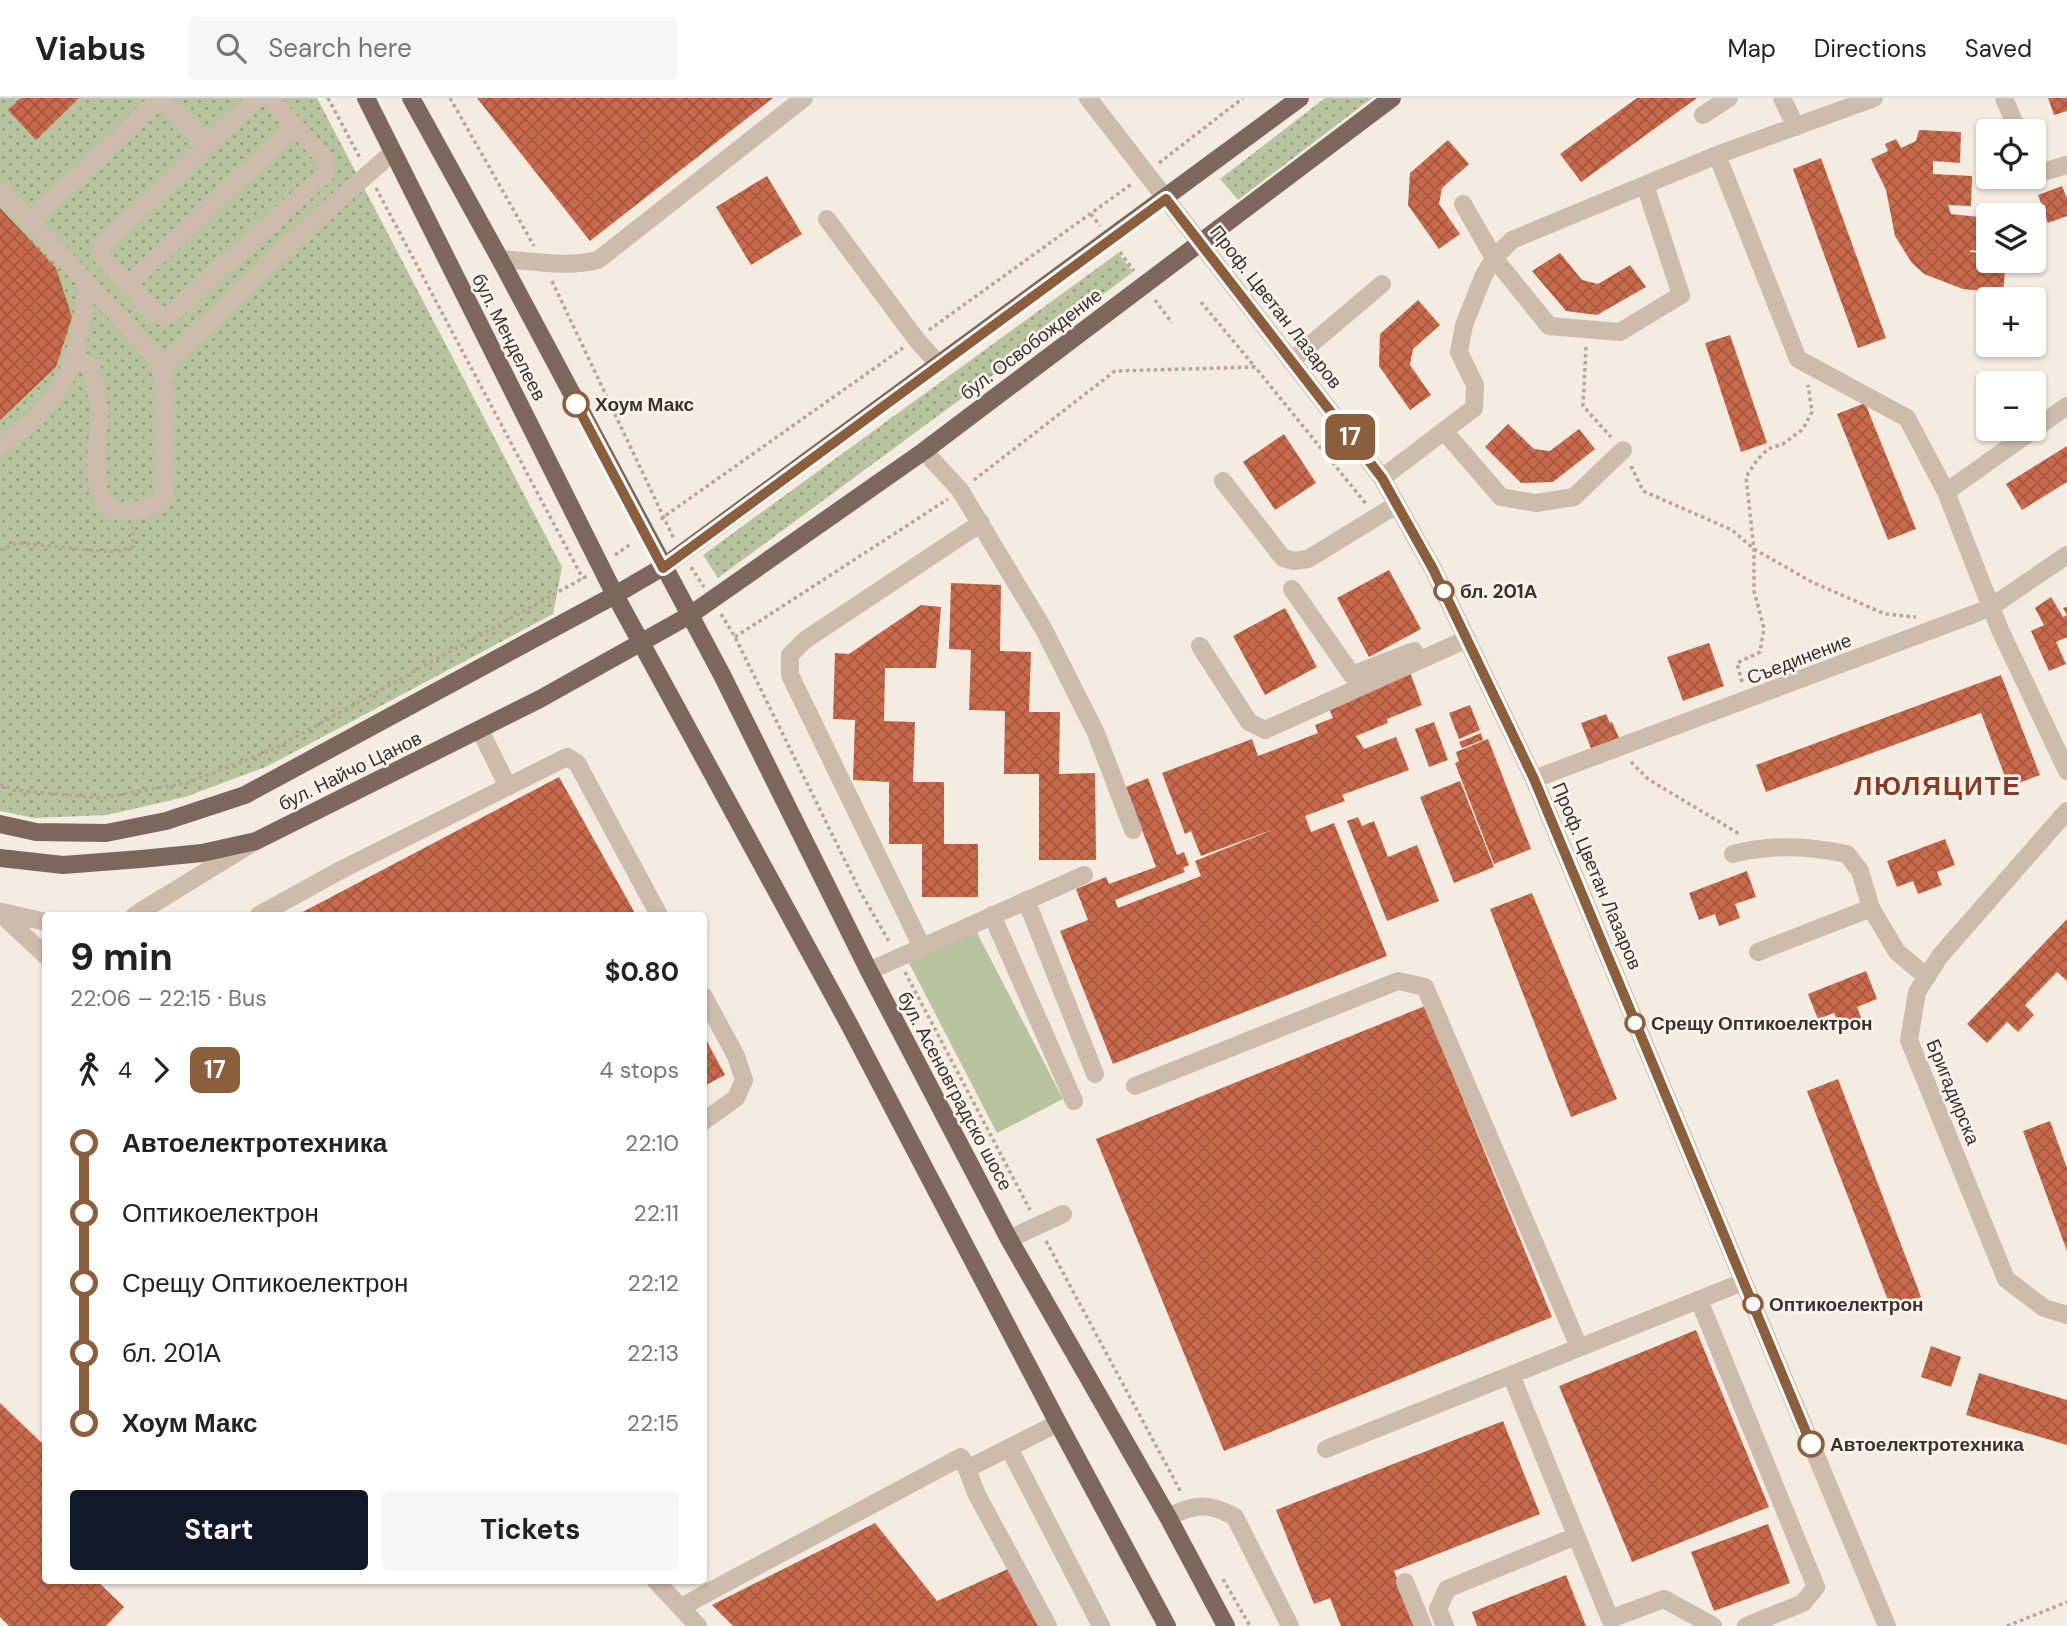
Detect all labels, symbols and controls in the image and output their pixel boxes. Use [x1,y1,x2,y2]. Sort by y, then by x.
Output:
search box [188,17,678,80]
text: Viabus [35,27,146,70]
icon: search [212,29,250,67]
text: Search here [268,31,412,65]
text: Map [1728,33,1776,64]
text: Directions [1814,33,1927,64]
text: Saved [1965,33,2032,64]
map controls [1976,119,2046,441]
button: locate [1976,119,2046,189]
button: layers [1976,203,2046,273]
street label: Проф. Цветан Лазаров [1204,220,1348,394]
street label: бул. Менделеев [466,269,552,405]
street label: бул. Освобождение [955,282,1107,406]
button: + [1976,287,2046,357]
button: − [1976,371,2046,441]
marker: Хоум Макс [563,391,589,417]
place label: Хоум Макс [595,392,694,417]
line badge: 17 [1318,414,1382,460]
text: 17 [1339,421,1361,452]
place label: бл. 201А [1460,579,1538,604]
marker: бл. 201А [1434,581,1454,601]
street label: Съединение [1743,628,1855,690]
street label: бул. Найчо Цанов [274,726,426,816]
district label: ЛЮЛЯЦИТЕ [1854,769,2022,803]
street label: Проф. Цветан Лазаров [1546,779,1648,973]
text: 9 min [70,932,173,982]
text: $0.80 [605,955,679,989]
text: 22:06 – 22:15 · Bus [70,983,267,1013]
street label: бул. Асеновградско шосе [892,987,1018,1195]
place label: Срещу Оптикоелектрон [1651,1011,1873,1036]
marker: Срещу Оптикоелектрон [1625,1013,1645,1033]
street label: Бригадирска [1920,1035,1986,1149]
icon: walk [70,1051,108,1089]
icon: forward [142,1051,180,1089]
text: 17 [204,1054,226,1085]
text: 4 [118,1055,132,1085]
text: 4 stops [600,1055,679,1085]
text: Автоелектротехника [122,1126,387,1160]
text: 22:10 [625,1128,679,1158]
text: Оптикоелектрон [122,1196,319,1230]
text: 22:11 [634,1198,679,1228]
text: Срещу Оптикоелектрон [122,1266,408,1300]
text: 22:12 [627,1268,679,1298]
place label: Оптикоелектрон [1769,1292,1924,1317]
marker: Оптикоелектрон [1743,1294,1763,1314]
text: бл. 201А [122,1336,221,1370]
text: 22:13 [627,1338,679,1368]
text: Хоум Макс [122,1406,258,1440]
text: 22:15 [627,1408,679,1438]
marker: Автоелектротехника [1798,1431,1824,1457]
place label: Автоелектротехника [1830,1432,2024,1457]
button: Start [70,1490,368,1570]
button: Tickets [382,1490,679,1570]

